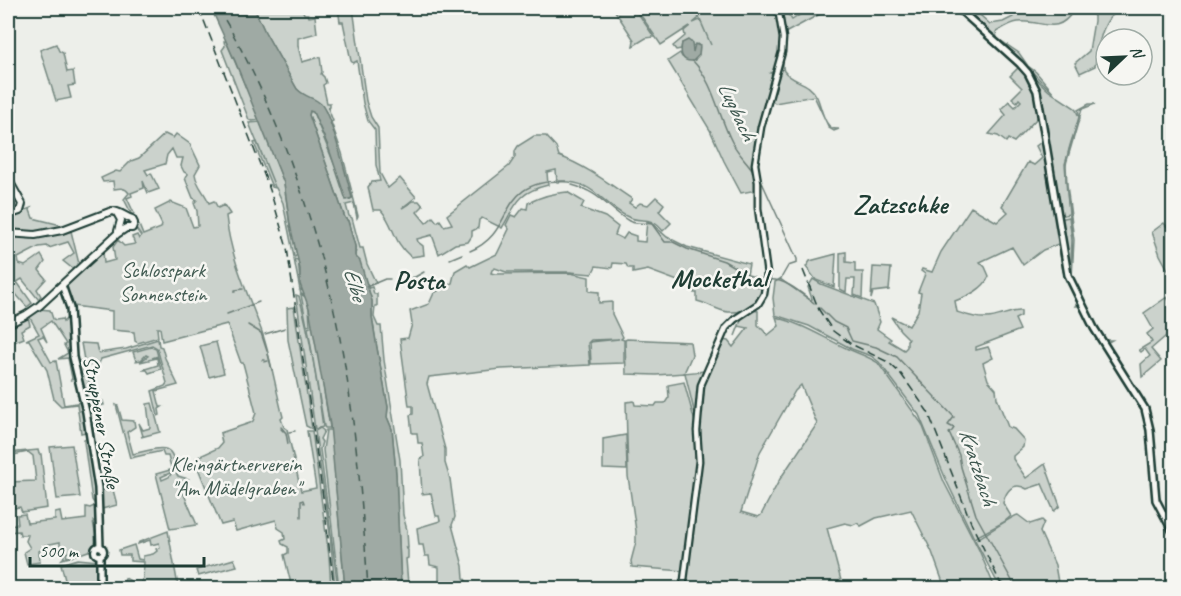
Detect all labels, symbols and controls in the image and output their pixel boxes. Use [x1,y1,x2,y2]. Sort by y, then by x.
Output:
north arrow [1094,27,1154,87]
text: N [1126,43,1149,63]
water label: Lugbach [711,77,763,146]
district label: Zatzschke [853,187,950,221]
park label: Schlosspark Sonnenstein [120,257,208,307]
district label: Mockethal [671,261,772,295]
district label: Posta [393,263,446,297]
water label: Elbe [337,265,374,307]
street label: Struppener Straße [78,354,127,492]
water label: Kratzbach [953,425,1004,511]
park label: Kleingärtnerverein "Am Mädelgraben" [171,451,305,501]
scale bar [30,530,204,568]
text: 500 m [39,540,80,562]

